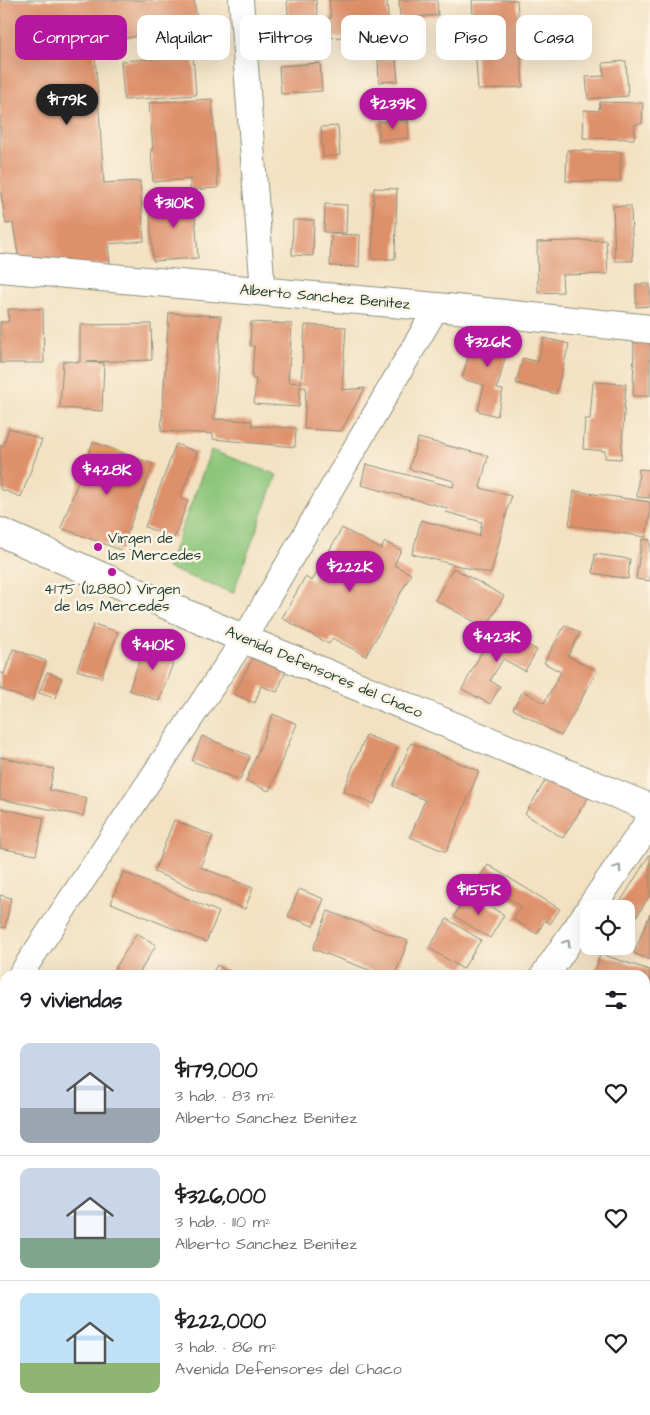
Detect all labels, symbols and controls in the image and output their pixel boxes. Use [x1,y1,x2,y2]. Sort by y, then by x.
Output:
chip: Comprar [15,15,127,60]
chip: Alquilar [137,15,230,60]
chip: Filtros [240,15,331,60]
chip: Nuevo [341,15,426,60]
chip: Piso [436,15,506,60]
chip: Casa [516,15,592,60]
pin: $179K [32,84,102,126]
pin: $239K [358,88,428,130]
text: $179K [47,89,87,111]
text: $239K [371,93,416,115]
pin: $310K [139,186,209,229]
text: $310K [155,192,193,214]
street label: Alberto Sanchez Benitez [239,279,412,315]
pin: $326K [453,326,523,368]
text: $326K [465,331,511,353]
pin: $428K [72,454,142,496]
text: $428K [82,459,132,481]
place label: Virgen de las Mercedes [108,528,202,566]
marker: Virgen de las Mercedes [92,541,104,553]
pin: $222K [315,550,385,593]
text: $222K [327,556,373,578]
marker: 4175 (12880) Virgen de las Mercedes [106,566,118,578]
place label: 4175 (12880) Virgen de las Mercedes [44,579,181,617]
pin: $423K [462,620,532,663]
street label: Avenida Defensores del Chaco [222,621,426,723]
text: $423K [474,626,520,648]
pin: $410K [118,628,188,671]
text: $410K [132,634,174,656]
one-way arrow [612,865,621,874]
pin: $155K [444,874,514,916]
text: $155K [457,879,501,901]
map controls [580,900,635,955]
button: locate [580,900,635,955]
one-way arrow [561,939,570,949]
text: 9 viviendas [20,986,122,1015]
icon: filters [602,986,630,1014]
text: $179,000 [175,1056,258,1085]
icon: home [60,1063,120,1123]
icon: heart [602,1079,630,1107]
text: 3 hab. · 83 m² [175,1085,275,1107]
text: Alberto Sanchez Benitez [175,1107,357,1129]
text: $326,000 [175,1182,266,1211]
icon: home [60,1188,120,1248]
icon: heart [602,1204,630,1232]
text: 3 hab. · 110 m² [175,1211,271,1233]
text: Alberto Sanchez Benitez [175,1233,357,1255]
text: $222,000 [175,1307,266,1336]
icon: home [60,1313,120,1373]
icon: heart [602,1329,630,1357]
text: 3 hab. · 86 m² [175,1336,277,1358]
text: Avenida Defensores del Chaco [175,1358,402,1380]

